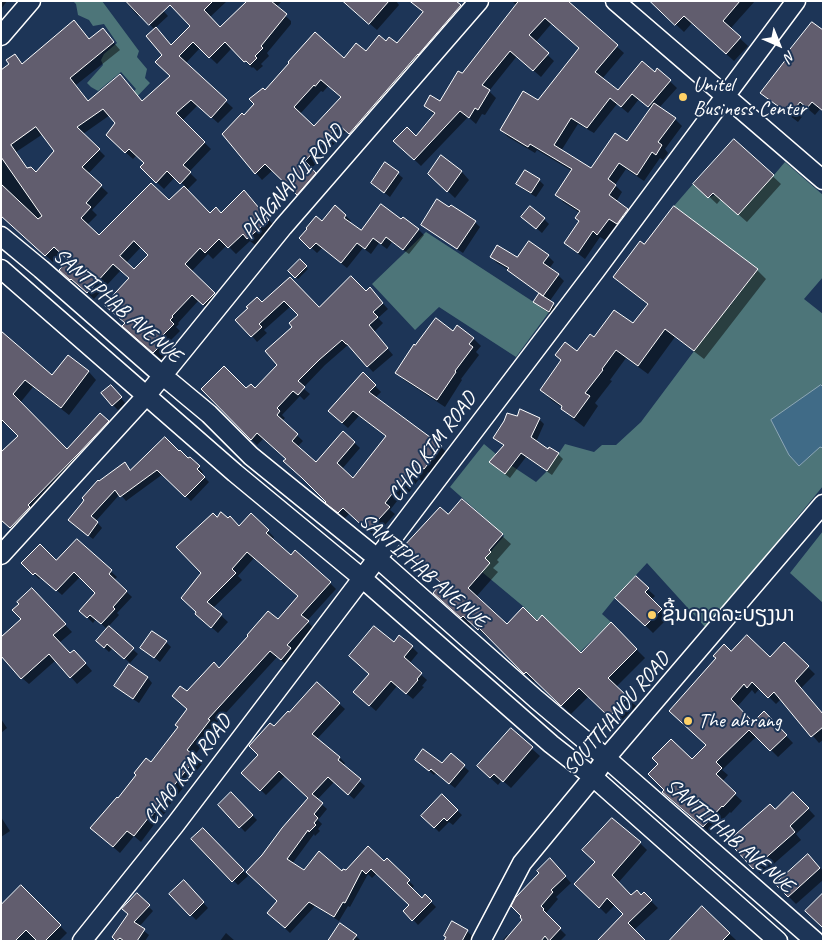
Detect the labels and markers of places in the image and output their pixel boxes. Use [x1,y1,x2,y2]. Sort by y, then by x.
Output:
place label: Unitel Business Center [693,72,806,122]
marker: Unitel Business Center [677,91,689,103]
place label: ຊີ້ນດາດລະບຽງນາ [662,602,795,628]
marker: ຊີ້ນດາດລະບຽງນາ [646,609,658,621]
place label: The ahrang [698,708,781,734]
marker: The ahrang [682,715,694,727]

